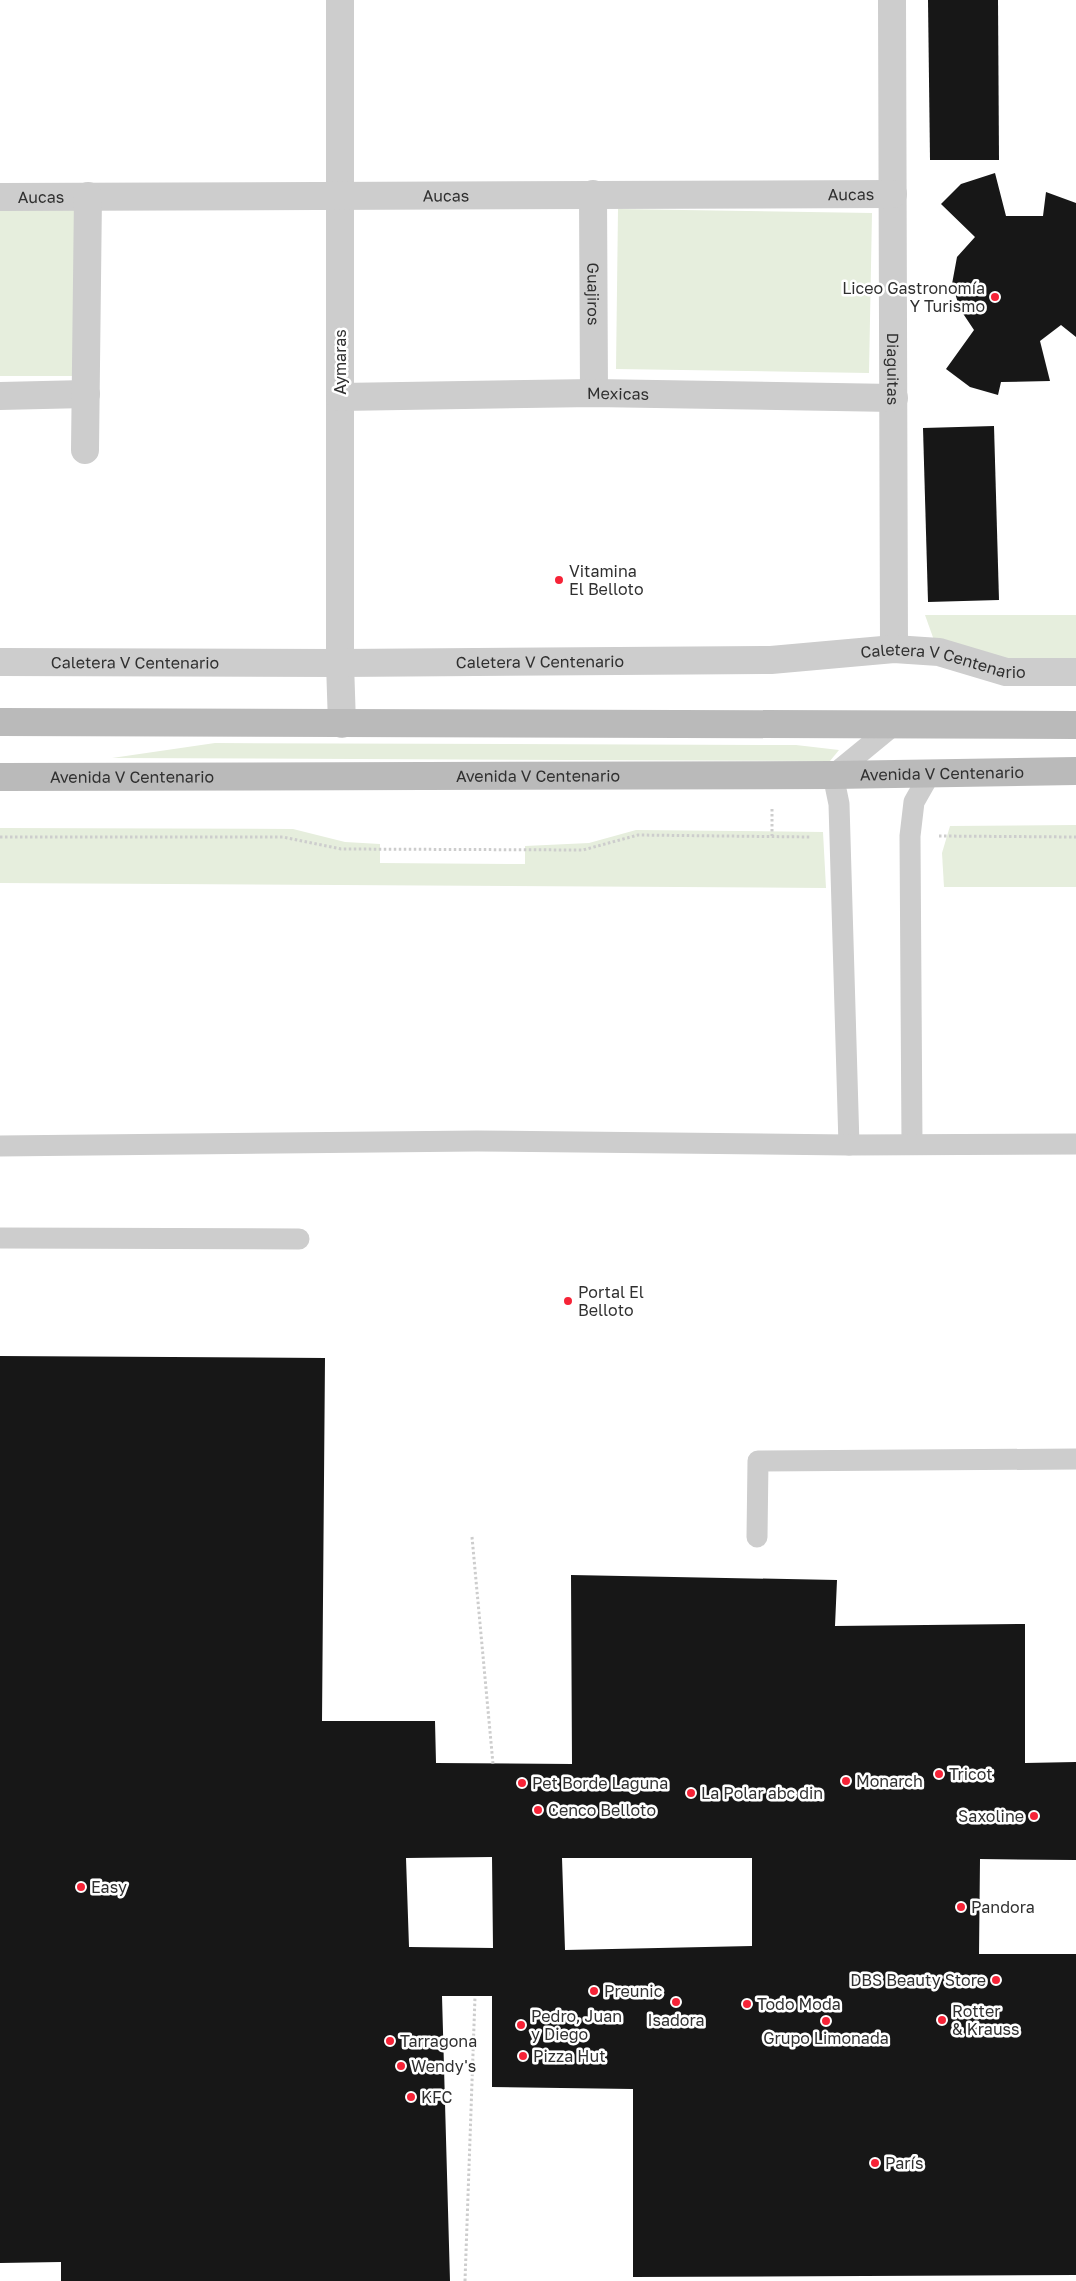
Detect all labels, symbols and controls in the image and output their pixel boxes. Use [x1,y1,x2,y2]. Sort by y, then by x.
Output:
street label: Aucas [828,184,874,204]
street label: Aucas [423,185,469,206]
street label: Aucas [18,187,64,207]
street label: Guajiros [583,263,604,325]
place label: Liceo Gastronomía Y Turismo [842,278,985,316]
marker: Liceo Gastronomía Y Turismo [989,291,1001,303]
street label: Aymaras [330,329,350,395]
street label: Diaguitas [883,333,903,405]
street label: Mexicas [587,383,649,404]
place label: Vitamina El Belloto [569,561,644,599]
marker: Vitamina El Belloto [553,574,565,586]
street label: Caletera V Centenario [860,639,1026,682]
street label: Caletera V Centenario [456,651,624,672]
street label: Caletera V Centenario [51,652,219,673]
street label: Avenida V Centenario [860,762,1024,785]
street label: Avenida V Centenario [50,766,214,787]
street label: Avenida V Centenario [456,766,620,786]
place label: Portal El Belloto [578,1282,644,1320]
marker: Portal El Belloto [562,1295,574,1307]
place label: Tricot [949,1764,993,1784]
marker: Tricot [933,1768,945,1780]
place label: Monarch [856,1771,923,1791]
place label: Pet Borde Laguna [532,1773,668,1793]
marker: Monarch [840,1775,852,1787]
marker: Pet Borde Laguna [516,1777,528,1789]
place label: La Polar abc din [701,1783,823,1803]
marker: La Polar abc din [685,1787,697,1799]
place label: Cenco Belloto [548,1800,656,1820]
marker: Cenco Belloto [532,1804,544,1816]
place label: Saxoline [958,1806,1024,1826]
marker: Saxoline [1028,1810,1040,1822]
place label: Easy [91,1877,127,1897]
marker: Easy [75,1881,87,1893]
place label: Pandora [971,1897,1035,1917]
marker: Pandora [955,1901,967,1913]
place label: DBS Beauty Store [850,1970,986,1990]
marker: DBS Beauty Store [990,1974,1002,1986]
place label: Preunic [604,1981,663,2001]
marker: Preunic [588,1985,600,1997]
place label: Todo Moda [757,1994,841,2014]
marker: Isadora [670,1996,682,2008]
marker: Todo Moda [741,1998,753,2010]
place label: Rotter & Krauss [952,2001,1020,2039]
place label: Pedro, Juan y Diego [531,2006,622,2044]
place label: Isadora [647,2010,705,2030]
marker: Rotter & Krauss [936,2014,948,2026]
marker: Grupo Limonada [820,2015,832,2027]
marker: Pedro, Juan y Diego [515,2019,527,2031]
place label: Grupo Limonada [763,2028,889,2048]
place label: Tarragona [400,2031,477,2051]
marker: Tarragona [384,2035,396,2047]
place label: Pizza Hut [533,2046,606,2066]
marker: Pizza Hut [517,2050,529,2062]
place label: Wendy's [411,2056,476,2076]
marker: Wendy's [395,2060,407,2072]
place label: KFC [421,2087,452,2107]
marker: KFC [405,2091,417,2103]
place label: París [885,2153,923,2173]
marker: París [869,2157,881,2169]

